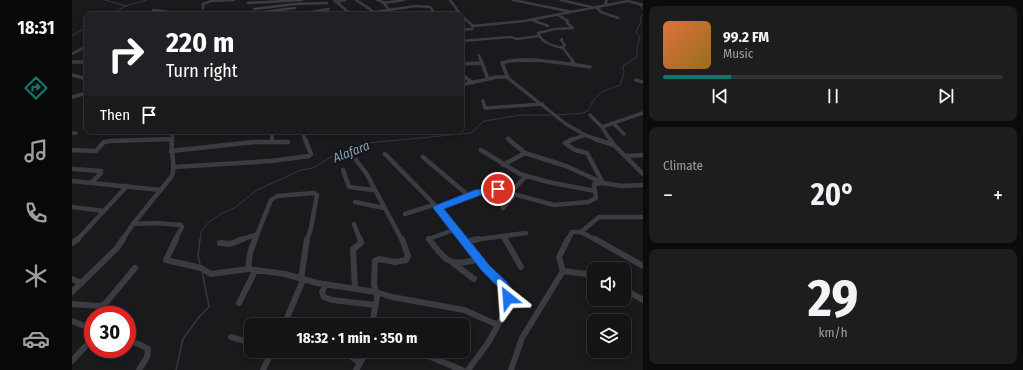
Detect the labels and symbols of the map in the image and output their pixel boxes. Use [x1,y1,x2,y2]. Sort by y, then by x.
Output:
water label: Alafara [330,138,372,166]
pin [481,172,515,206]
position arrow [487,277,529,319]
speed limit sign: 30 [84,306,136,358]

